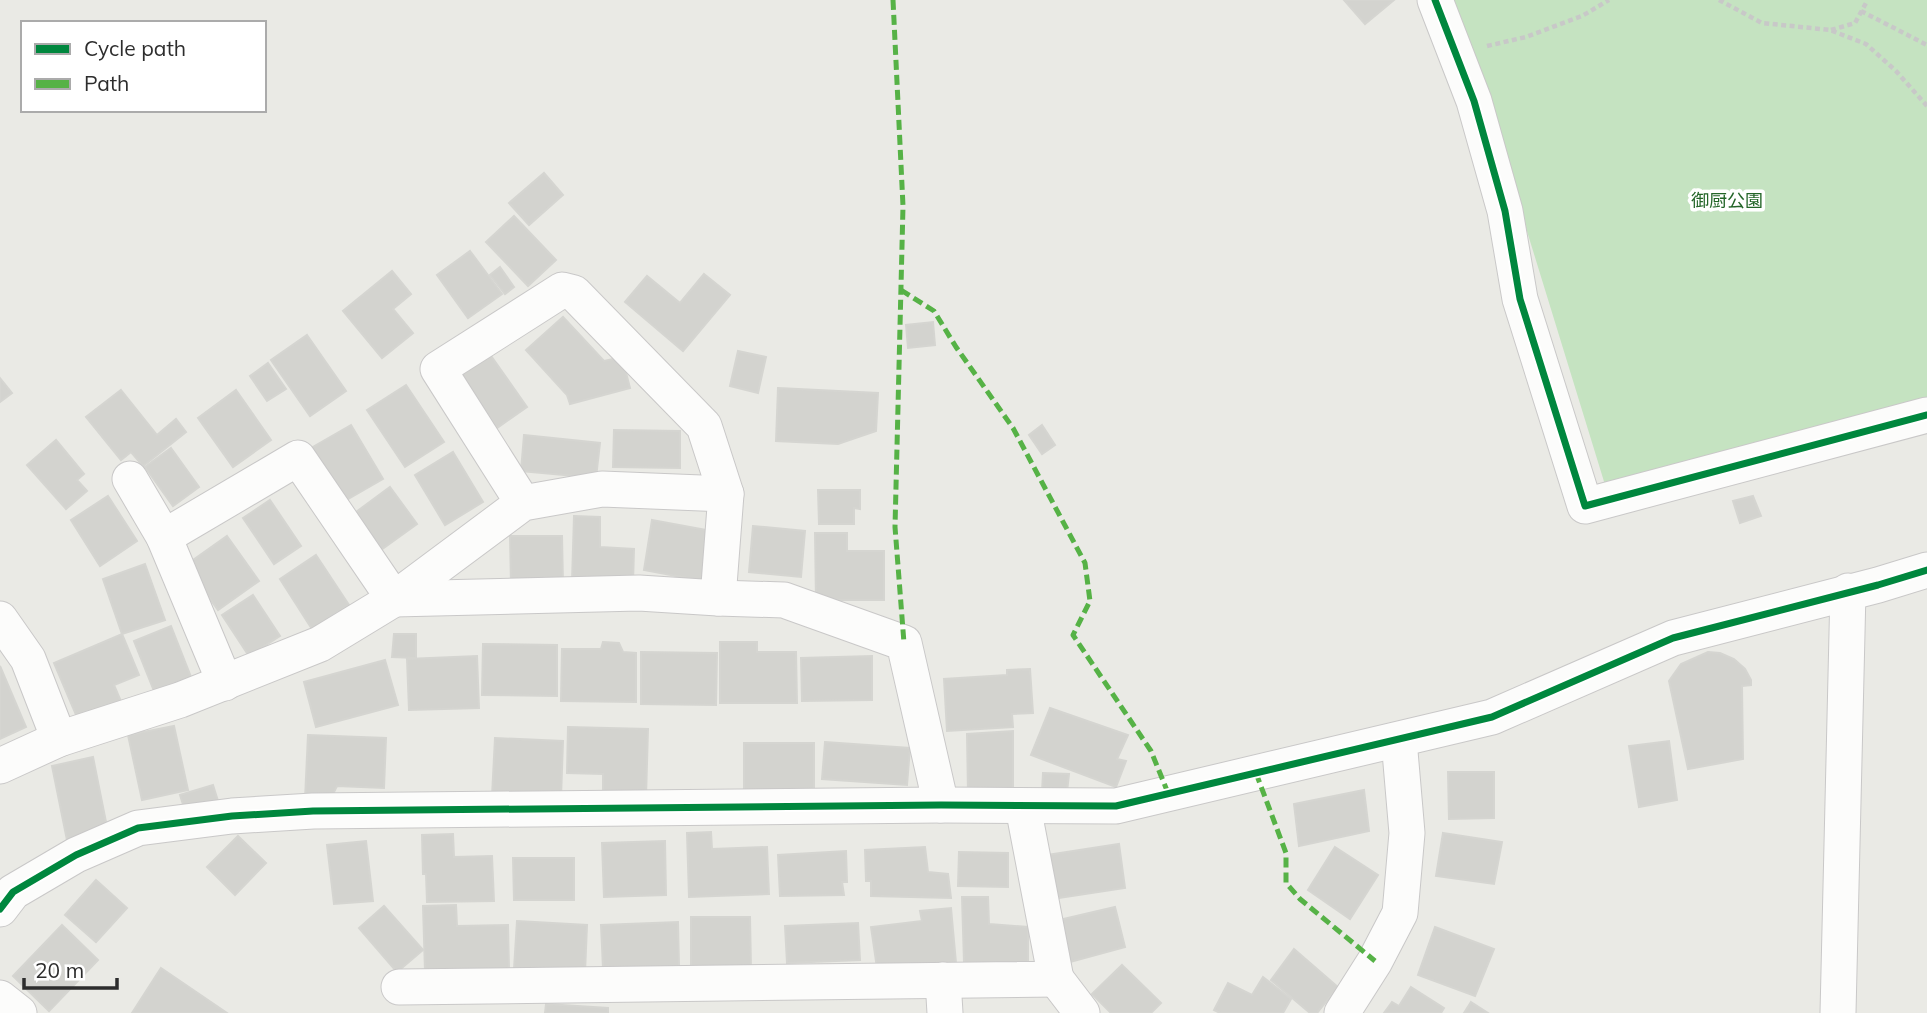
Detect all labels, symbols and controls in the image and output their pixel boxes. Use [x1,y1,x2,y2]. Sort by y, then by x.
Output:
legend [21,21,266,112]
text: Cycle path [84,35,186,61]
text: Path [84,70,129,96]
park label: 御厨公園 [1691,189,1763,212]
scale bar [24,946,117,990]
text: 20 m [35,957,84,983]

